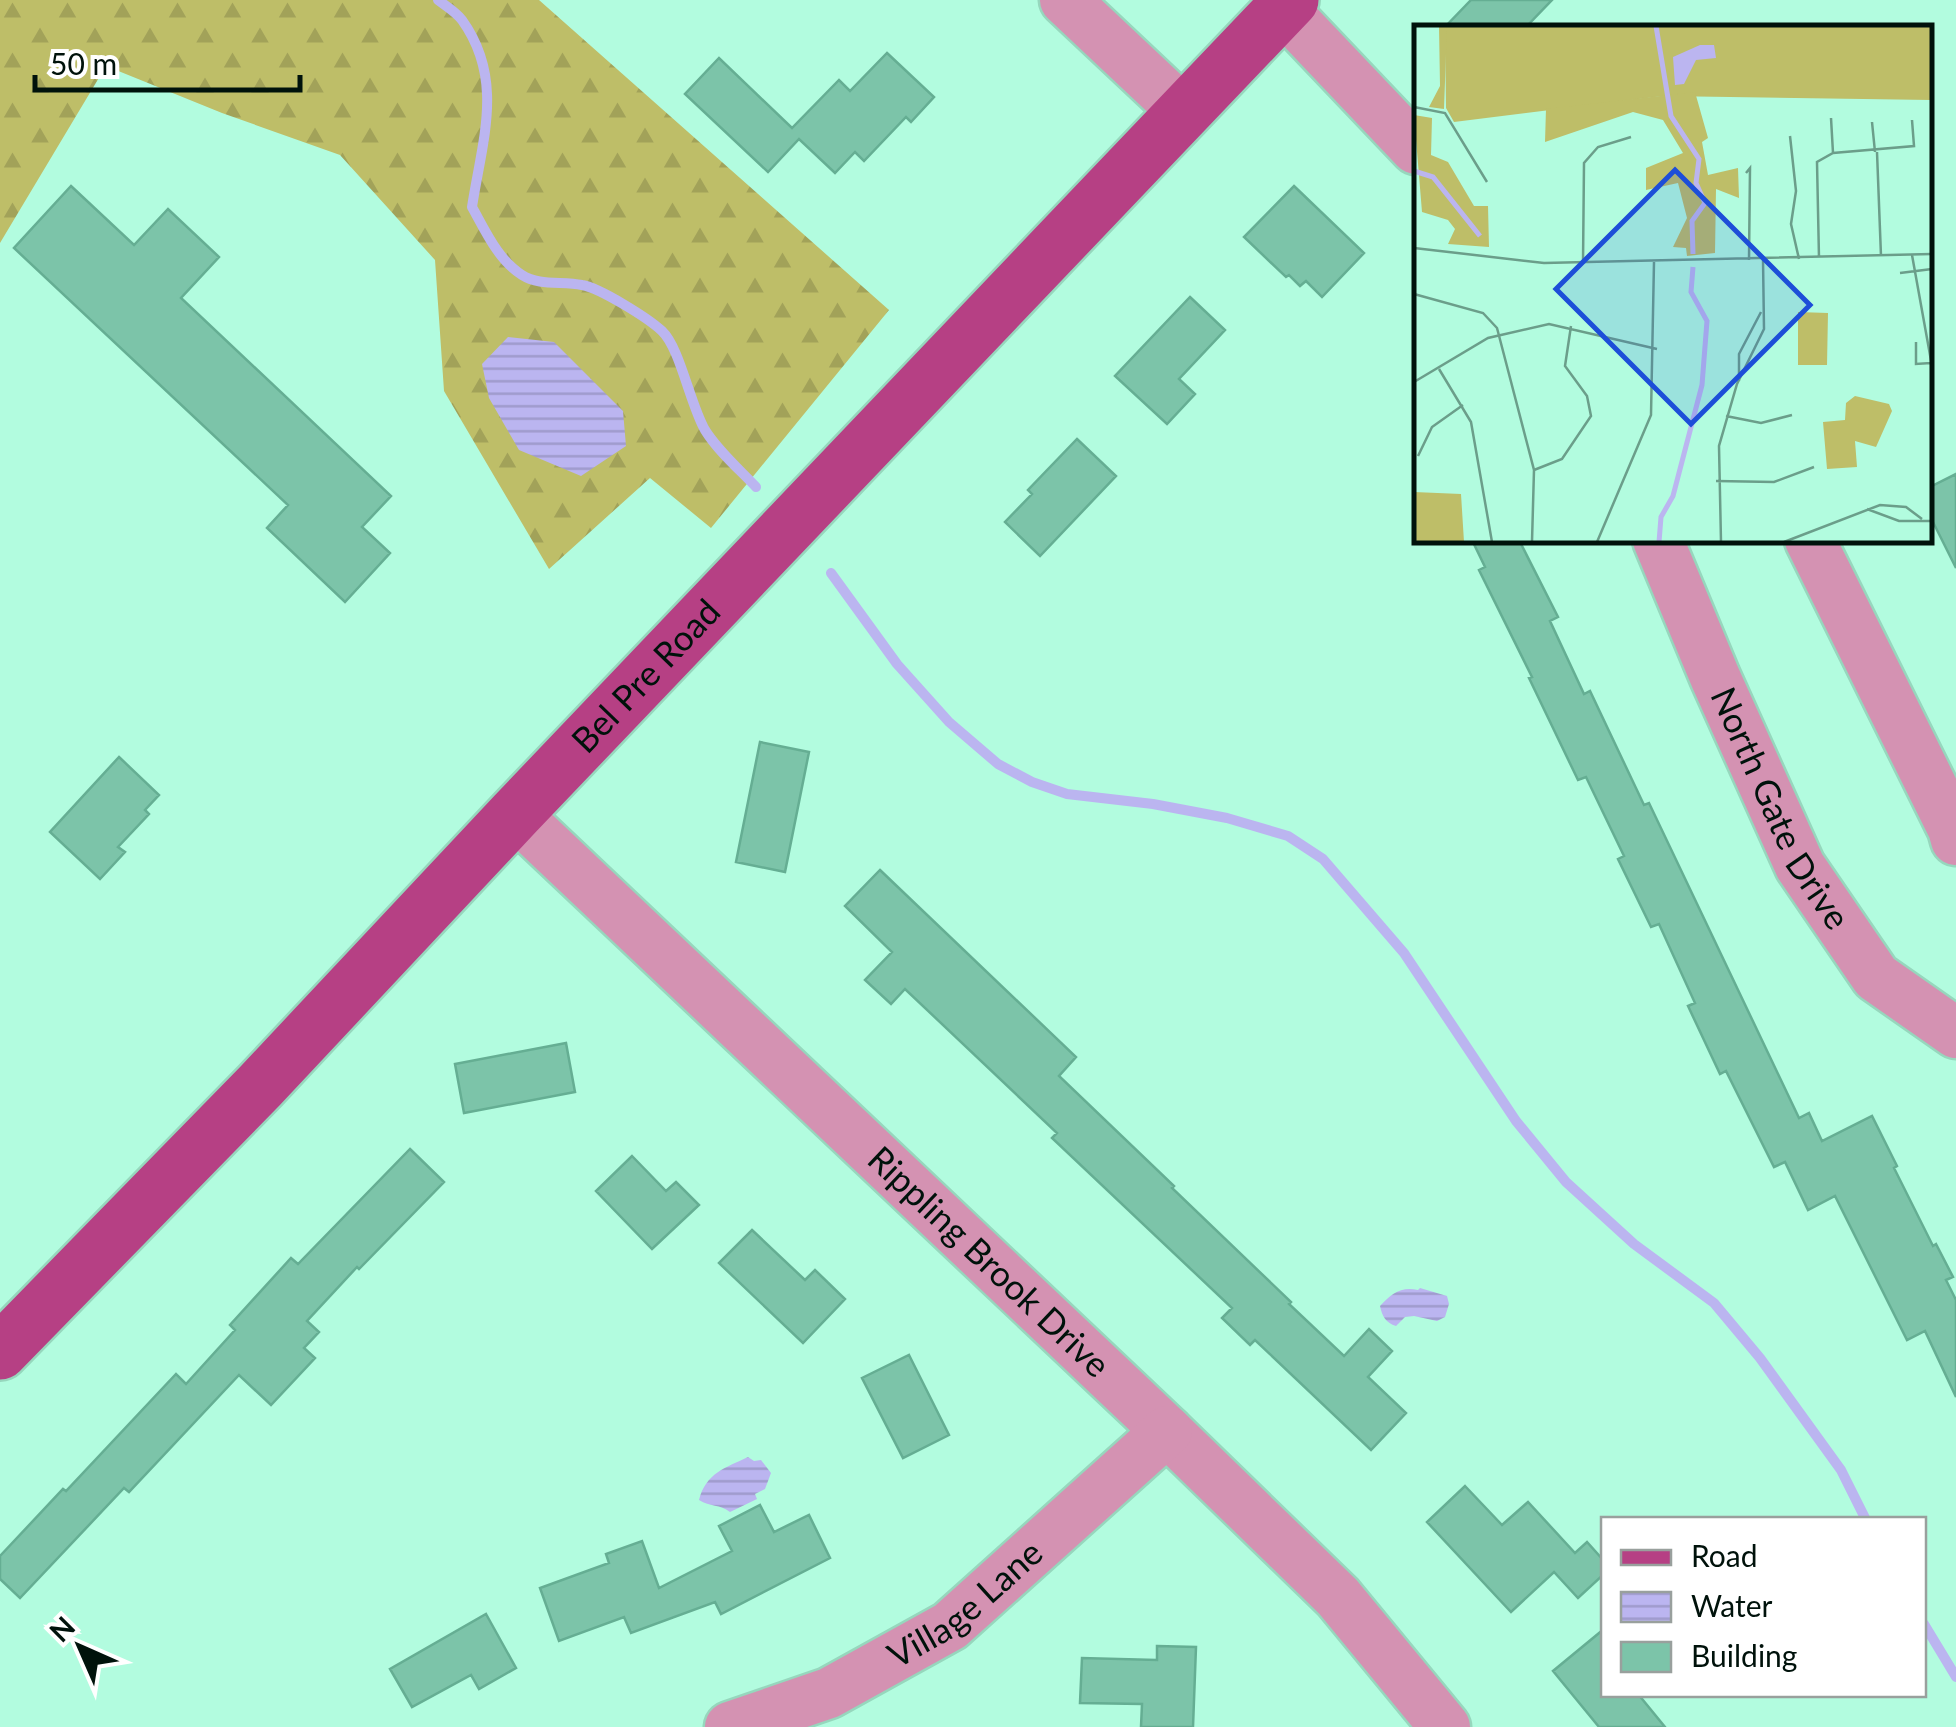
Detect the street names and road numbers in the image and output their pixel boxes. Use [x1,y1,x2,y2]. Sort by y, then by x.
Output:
street label: Bel Pre Road [562,590,728,760]
street label: North Gate Drive [1703,680,1860,936]
street label: Rippling Brook Drive [860,1137,1119,1385]
street label: Village Lane [880,1530,1050,1675]

